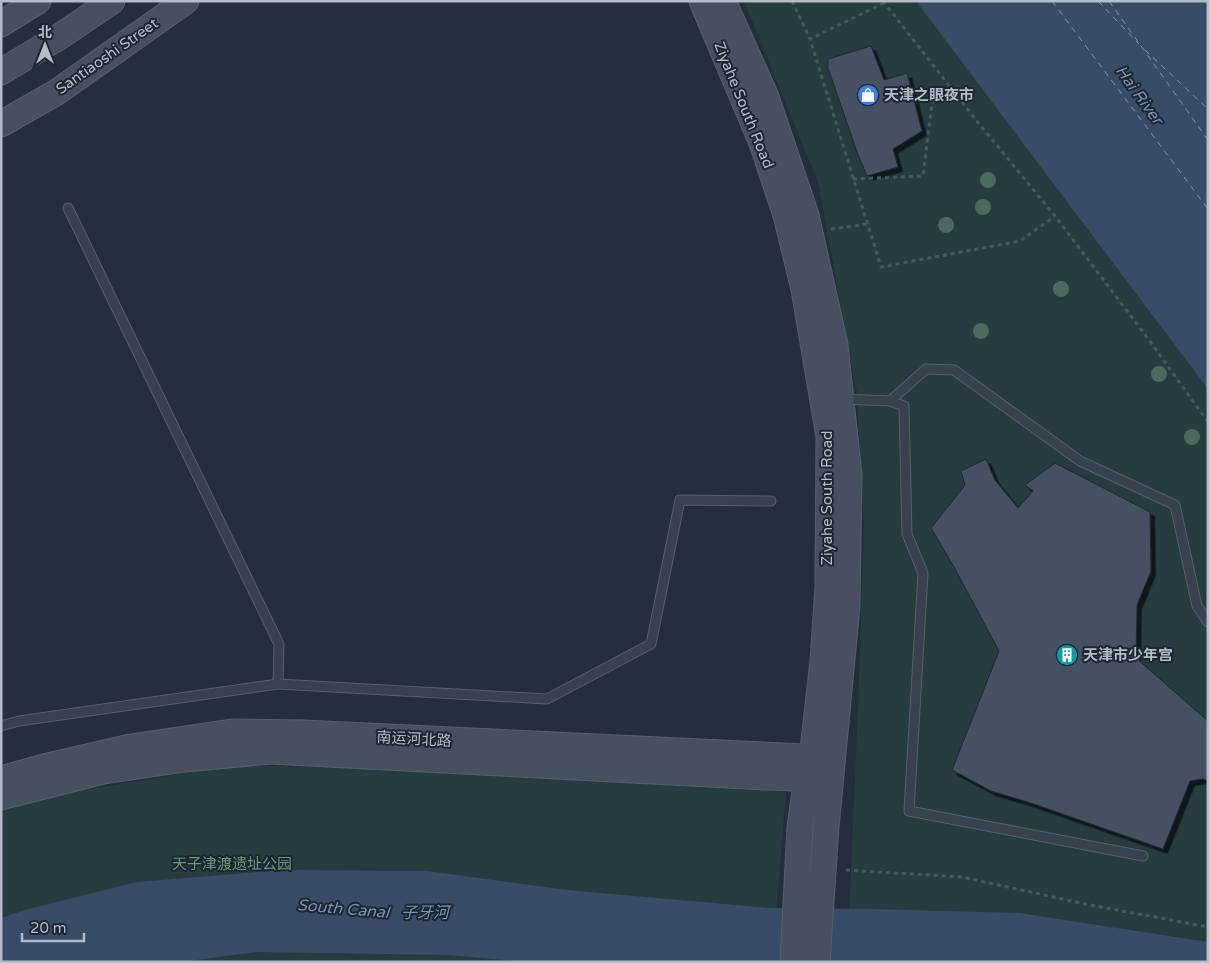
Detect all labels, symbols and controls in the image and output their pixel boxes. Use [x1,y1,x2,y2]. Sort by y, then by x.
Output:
street label: Santiaoshi Street [52,14,162,98]
north arrow [20,20,70,70]
text: 北 [38,24,52,41]
street label: Ziyahe South Road [710,39,778,171]
water label: Hai River [1111,62,1168,130]
shop icon: 天津之眼夜市 [856,83,880,107]
place label: 天津之眼夜市 [884,86,974,104]
street label: Ziyahe South Road [818,430,836,566]
building icon: 天津市少年宫 [1055,643,1079,667]
place label: 天津市少年宫 [1083,646,1173,664]
street label: 南运河北路 [376,728,452,750]
park label: 天子津渡遗址公园 [172,855,292,873]
water label: South Canal [296,895,392,923]
water label: 子牙河 [401,903,452,923]
scale bar [22,910,85,942]
text: 20 m [30,919,67,937]

